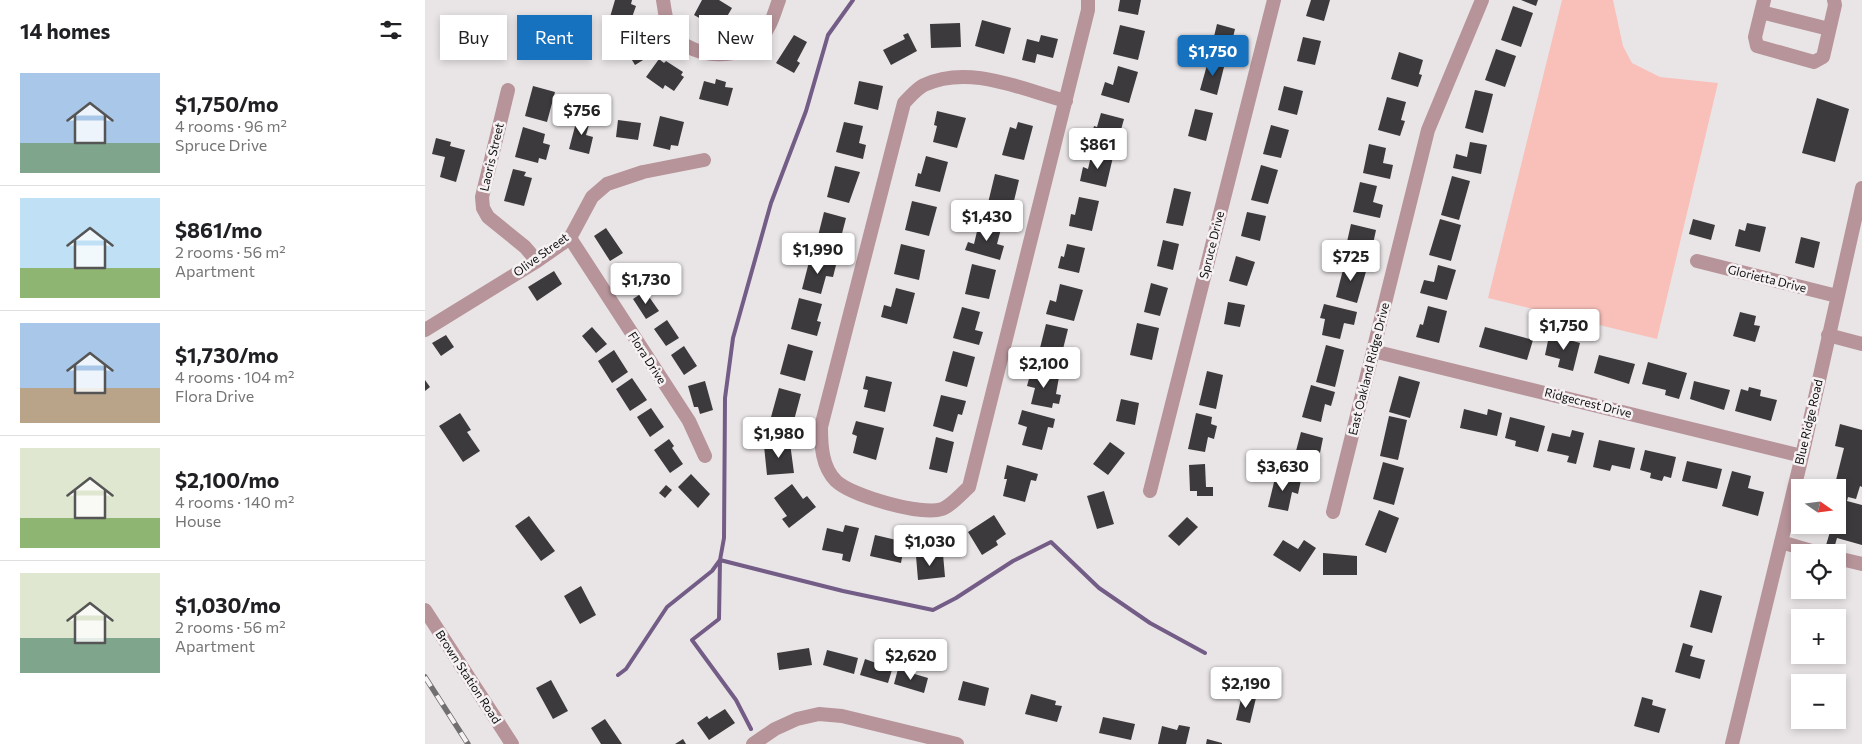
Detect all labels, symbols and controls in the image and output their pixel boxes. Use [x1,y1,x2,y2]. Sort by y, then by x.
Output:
chip: Buy [440,15,507,60]
chip: Rent [517,15,592,60]
chip: Filters [602,15,689,60]
chip: New [699,15,772,60]
icon: filters [377,16,405,44]
text: 14 homes [20,18,110,43]
pin: $1,750 [1172,34,1254,77]
text: $1,750 [1189,41,1237,60]
text: $1,750/mo [175,91,279,116]
icon: home [60,93,120,153]
pin: $756 [552,94,612,136]
text: $756 [563,100,601,119]
text: 4 rooms · 96 m² [175,116,287,135]
street label: Laoris Street [476,121,506,192]
pin: $861 [1068,128,1128,170]
text: $861 [1080,134,1116,153]
text: Spruce Drive [175,135,267,154]
pin: $1,430 [946,200,1028,242]
text: $1,430 [962,206,1012,225]
street label: Spruce Drive [1196,209,1226,280]
text: $861/mo [175,217,262,242]
icon: home [60,218,120,278]
street label: Olive Street [510,230,571,279]
pin: $1,990 [777,232,859,275]
text: $1,990 [793,239,843,258]
pin: $725 [1321,240,1381,282]
text: 2 rooms · 56 m² [175,242,286,261]
text: $725 [1333,246,1369,265]
text: Apartment [175,261,255,280]
street label: Glorietta Drive [1726,261,1808,295]
pin: $1,730 [605,262,687,305]
text: $1,730 [621,269,671,288]
street label: East Oakland Ridge Drive [1345,301,1391,436]
pin: $1,750 [1523,308,1605,351]
text: $1,750 [1540,315,1588,334]
street label: Flora Drive [626,329,670,386]
text: $1,730/mo [175,342,279,367]
icon: home [60,343,120,403]
pin: $2,100 [1003,346,1085,389]
text: $2,100 [1019,353,1069,372]
text: 4 rooms · 104 m² [175,367,294,386]
street label: Blue Ridge Road [1791,378,1825,466]
street label: Ridgecrest Drive [1543,384,1633,420]
text: Flora Drive [175,386,254,405]
pin: $1,980 [738,416,820,459]
text: $1,980 [754,423,804,442]
pin: $3,630 [1242,450,1324,492]
text: $3,630 [1257,456,1309,475]
text: $2,100/mo [175,467,279,492]
icon: home [60,468,120,528]
north arrow [1791,479,1846,534]
map controls [1791,479,1846,729]
text: 4 rooms · 140 m² [175,492,294,511]
text: House [175,511,221,530]
pin: $1,030 [889,524,971,567]
text: $1,030 [905,531,955,550]
button: locate [1791,544,1846,599]
text: $1,030/mo [175,592,281,617]
icon: home [60,593,120,653]
button: + [1791,609,1846,664]
text: 2 rooms · 56 m² [175,617,286,636]
street label: Brown Station Road [433,627,504,726]
text: Apartment [175,636,255,655]
pin: $2,620 [870,638,952,681]
text: $2,620 [885,645,937,664]
pin: $2,190 [1205,666,1287,709]
text: $2,190 [1222,673,1270,692]
button: − [1791,674,1846,729]

